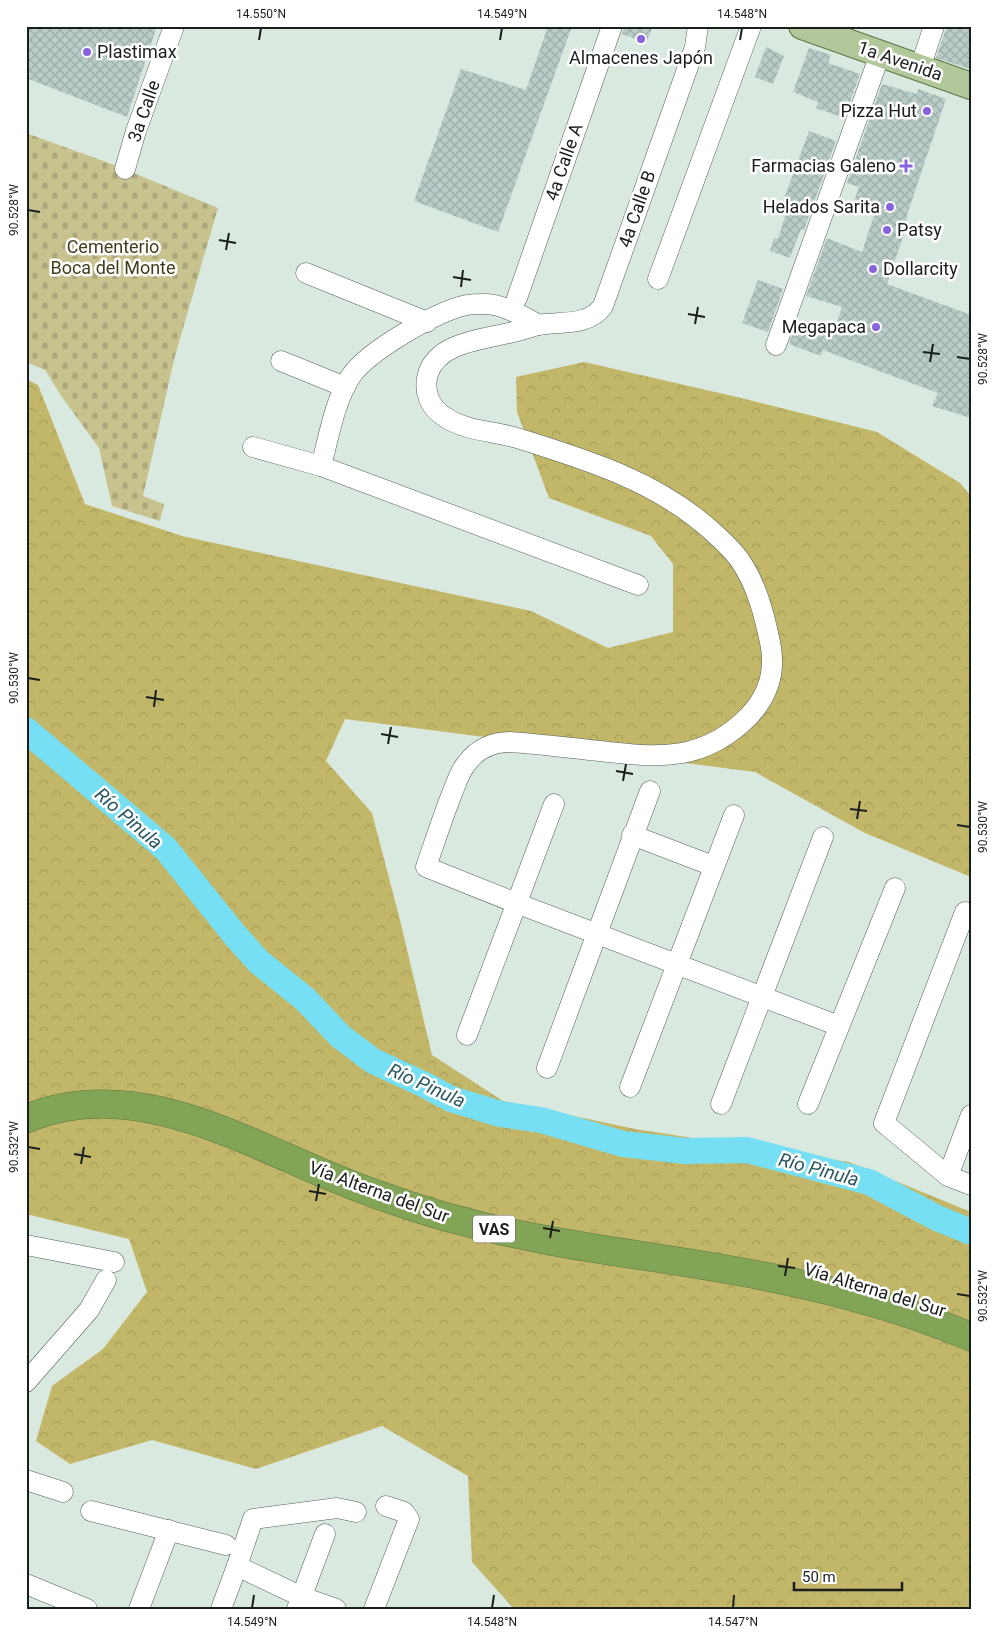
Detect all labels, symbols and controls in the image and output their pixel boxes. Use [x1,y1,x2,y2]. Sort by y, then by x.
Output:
text: 14.550°N [236,7,286,21]
text: 14.549°N [477,7,527,21]
text: 14.548°N [717,7,767,21]
marker: Almacenes Japón [635,33,647,45]
street label: 1a Avenida [855,36,945,85]
place label: Plastimax [97,41,177,62]
marker: Plastimax [81,46,93,58]
place label: Almacenes Japón [569,47,713,68]
street label: 3a Calle [123,77,164,145]
place label: Pizza Hut [841,100,917,121]
marker: Pizza Hut [921,105,933,117]
street label: 4a Calle A [541,120,587,203]
place label: Farmacias Galeno [751,155,896,176]
marker: Farmacias Galeno [900,160,912,172]
street label: 4a Calle B [614,168,659,250]
text: 90.528°W [7,184,21,236]
place label: Helados Sarita [763,196,880,217]
marker: Helados Sarita [884,201,896,213]
place label: Patsy [897,219,942,240]
marker: Patsy [881,224,893,236]
park label: Cementerio Boca del Monte [50,236,176,278]
place label: Dollarcity [883,258,958,279]
marker: Dollarcity [867,263,879,275]
place label: Megapaca [782,316,866,337]
marker: Megapaca [870,321,882,333]
text: 90.528°W [976,333,990,385]
text: 90.530°W [7,652,21,704]
water label: Río Pinula [90,783,167,854]
text: 90.530°W [976,801,990,853]
water label: Río Pinula [385,1058,469,1113]
text: 90.532°W [7,1121,21,1173]
water label: Río Pinula [776,1148,861,1191]
street label: Vía Alterna del Sur [306,1156,452,1227]
road number: VAS [473,1216,515,1242]
street label: Vía Alterna del Sur [802,1258,949,1321]
text: 90.532°W [976,1270,990,1322]
scale bar [794,1560,902,1592]
text: 50 m [802,1568,836,1586]
text: 14.549°N [227,1615,277,1629]
text: 14.548°N [467,1615,517,1629]
text: 14.547°N [708,1615,758,1629]

